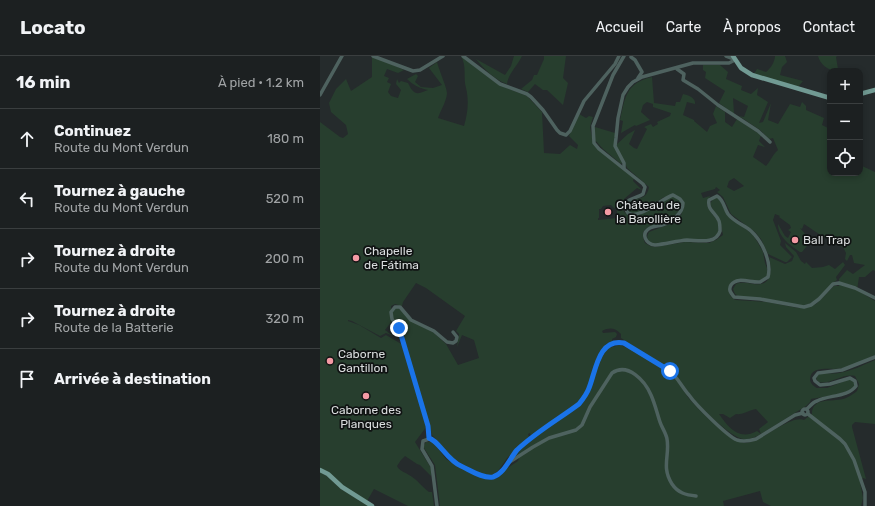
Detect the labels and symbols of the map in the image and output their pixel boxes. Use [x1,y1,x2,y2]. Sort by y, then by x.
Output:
place label: Château de la Barollière [616,198,681,226]
marker: Château de la Barollière [603,207,613,217]
place label: Ball Trap [803,233,850,247]
marker: Ball Trap [790,235,800,245]
place label: Chapelle de Fátima [364,244,419,272]
marker: Chapelle de Fátima [351,253,361,263]
route end [390,319,408,337]
place label: Caborne Gantillon [338,347,388,375]
marker: Caborne Gantillon [325,356,335,366]
route start [661,362,679,380]
marker: Caborne des Planques [361,391,371,401]
place label: Caborne des Planques [331,403,401,431]

